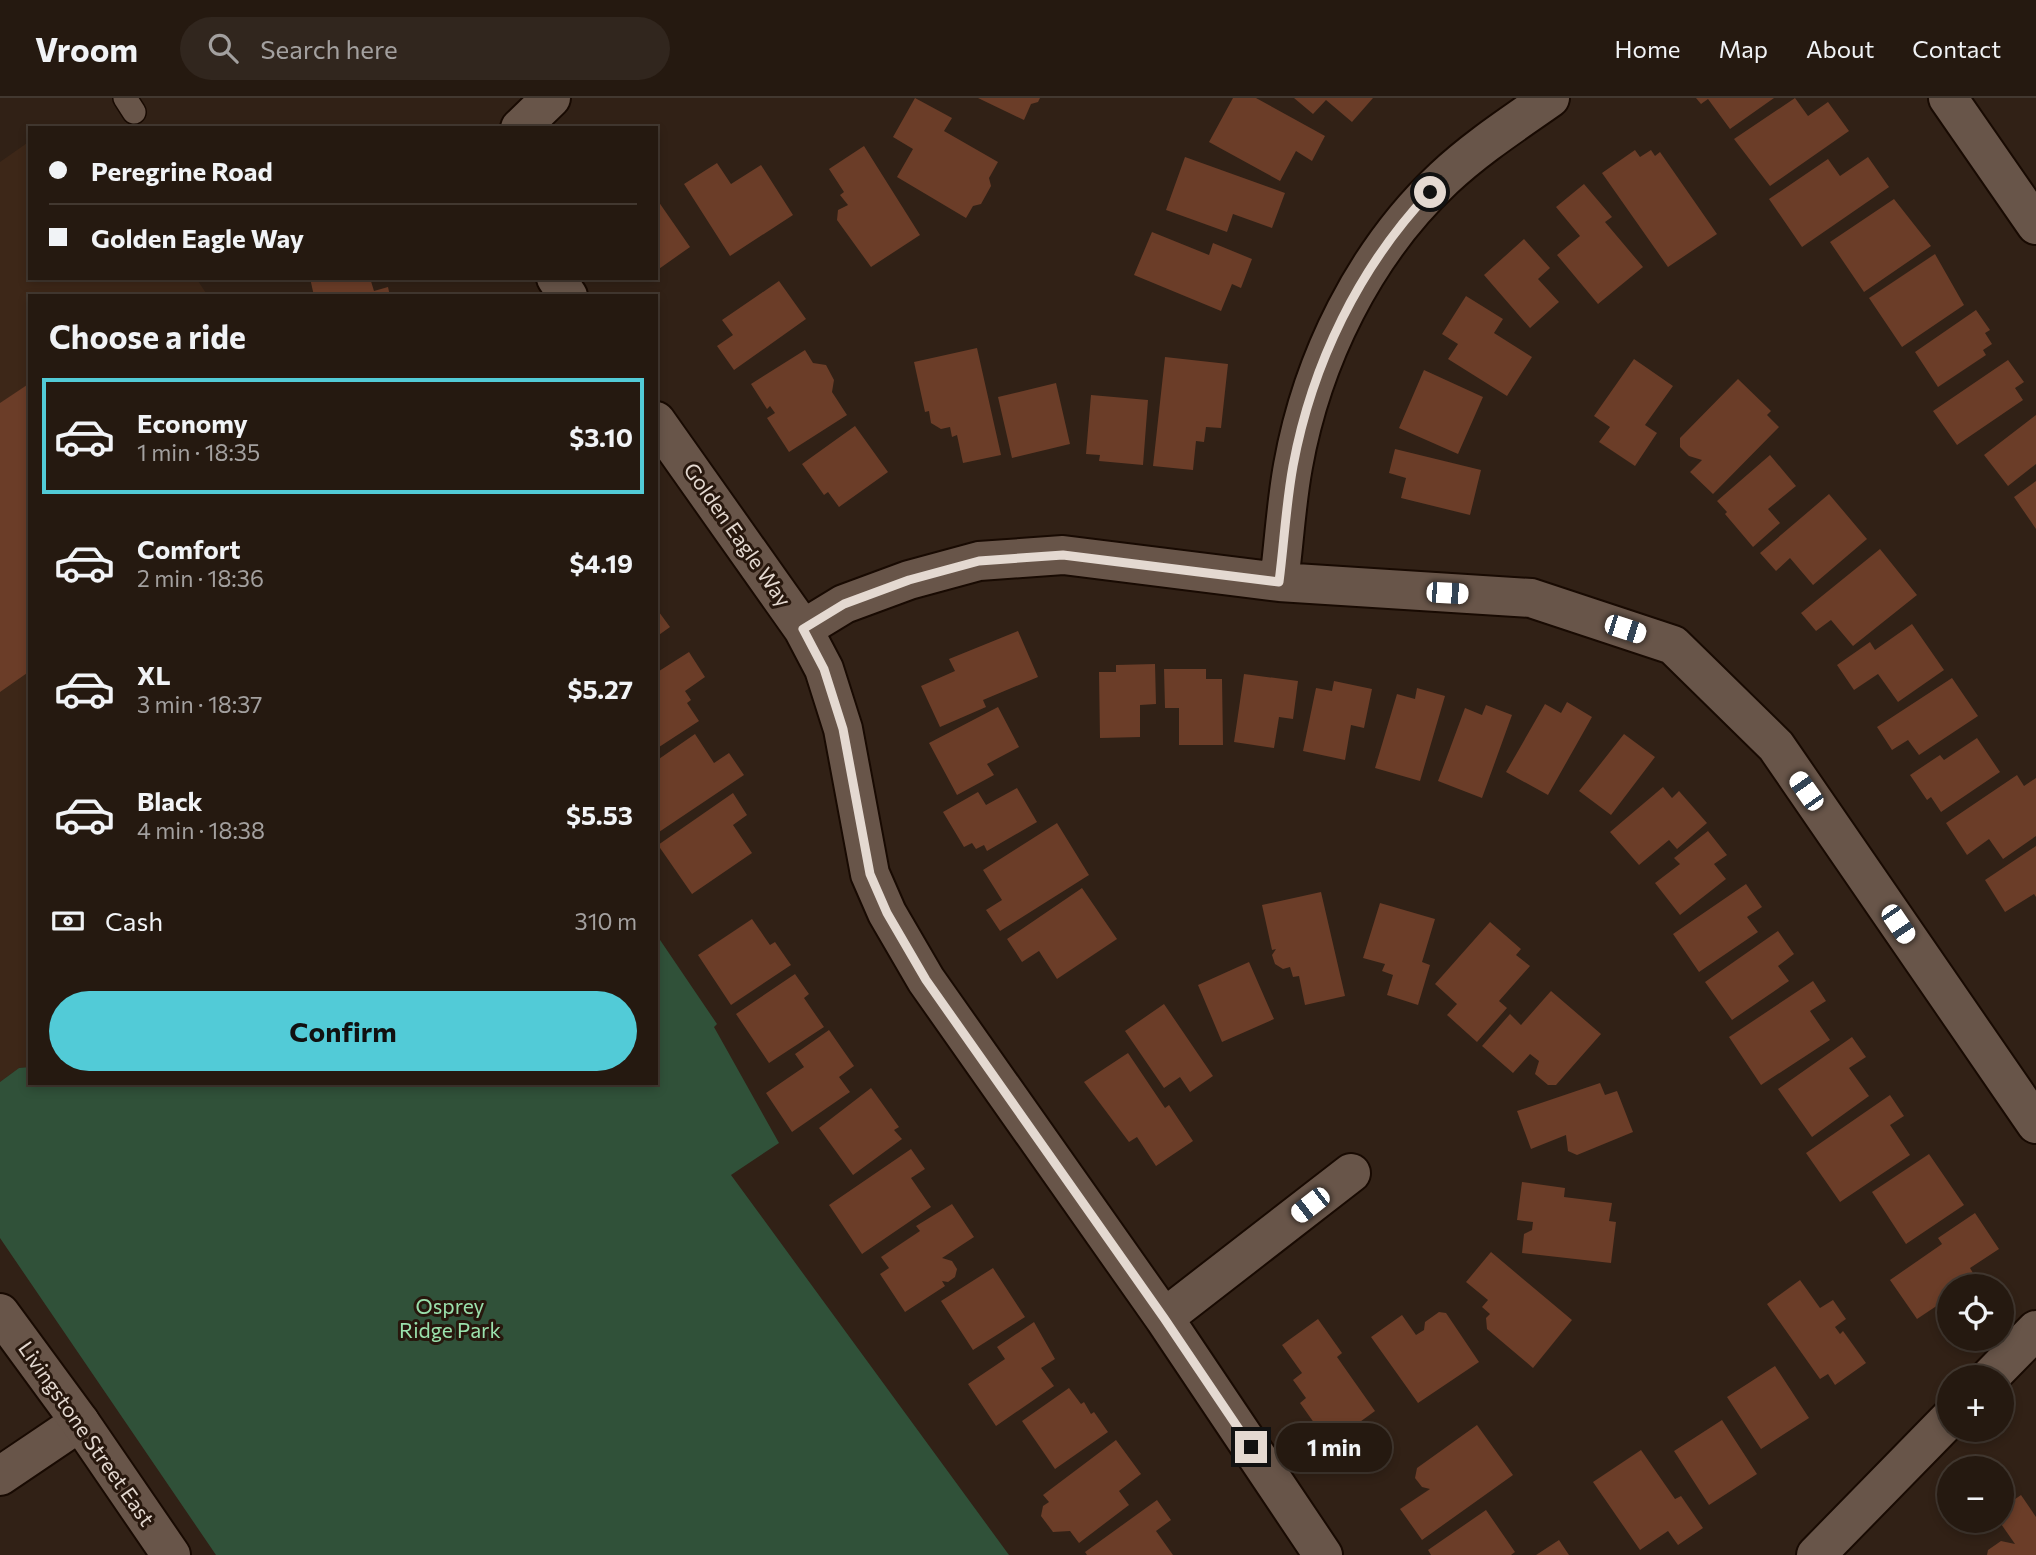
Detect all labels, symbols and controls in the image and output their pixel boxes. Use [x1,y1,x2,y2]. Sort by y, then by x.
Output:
search box [180,17,670,80]
text: Vroom [35,28,138,69]
icon: search [204,29,242,67]
text: Search here [260,33,398,64]
text: Home [1615,34,1681,63]
text: Map [1719,34,1768,63]
text: About [1806,34,1874,63]
text: Contact [1912,34,2001,63]
text: Peregrine Road [91,155,273,186]
route start [1414,176,1446,208]
text: Golden Eagle Way [91,222,304,253]
text: Choose a ride [49,316,246,356]
icon: car [53,405,116,468]
text: Economy [137,407,248,438]
text: $3.10 [569,421,633,452]
text: 1 min · 18:35 [137,438,260,466]
street label: Golden Eagle Way [679,457,797,611]
icon: car [53,531,116,594]
text: Comfort [137,533,240,564]
text: $4.19 [569,547,633,578]
text: 2 min · 18:36 [137,564,264,592]
car [1426,581,1469,605]
car [1602,613,1649,645]
icon: car [53,657,116,720]
text: XL [137,659,171,690]
text: $5.27 [567,673,633,704]
text: 3 min · 18:37 [137,690,262,718]
car [1786,768,1827,814]
icon: car [53,783,116,846]
text: Black [137,785,203,816]
text: $5.53 [566,799,633,830]
text: 4 min · 18:38 [137,816,265,844]
car [1878,901,1919,947]
icon: cash [49,902,87,940]
text: Cash [105,905,163,936]
text: 310 m [575,907,637,935]
button: Confirm [49,991,637,1071]
car [1287,1184,1334,1226]
map controls [1937,1274,2014,1533]
button: locate [1937,1274,2014,1351]
park label: Osprey Ridge Park [399,1293,501,1342]
street label: Livingstone Street East [14,1336,160,1530]
button: + [1937,1365,2014,1442]
callout: 1 min [1276,1422,1391,1472]
route end [1235,1431,1267,1463]
text: 1 min [1307,1433,1361,1461]
button: − [1937,1456,2014,1533]

